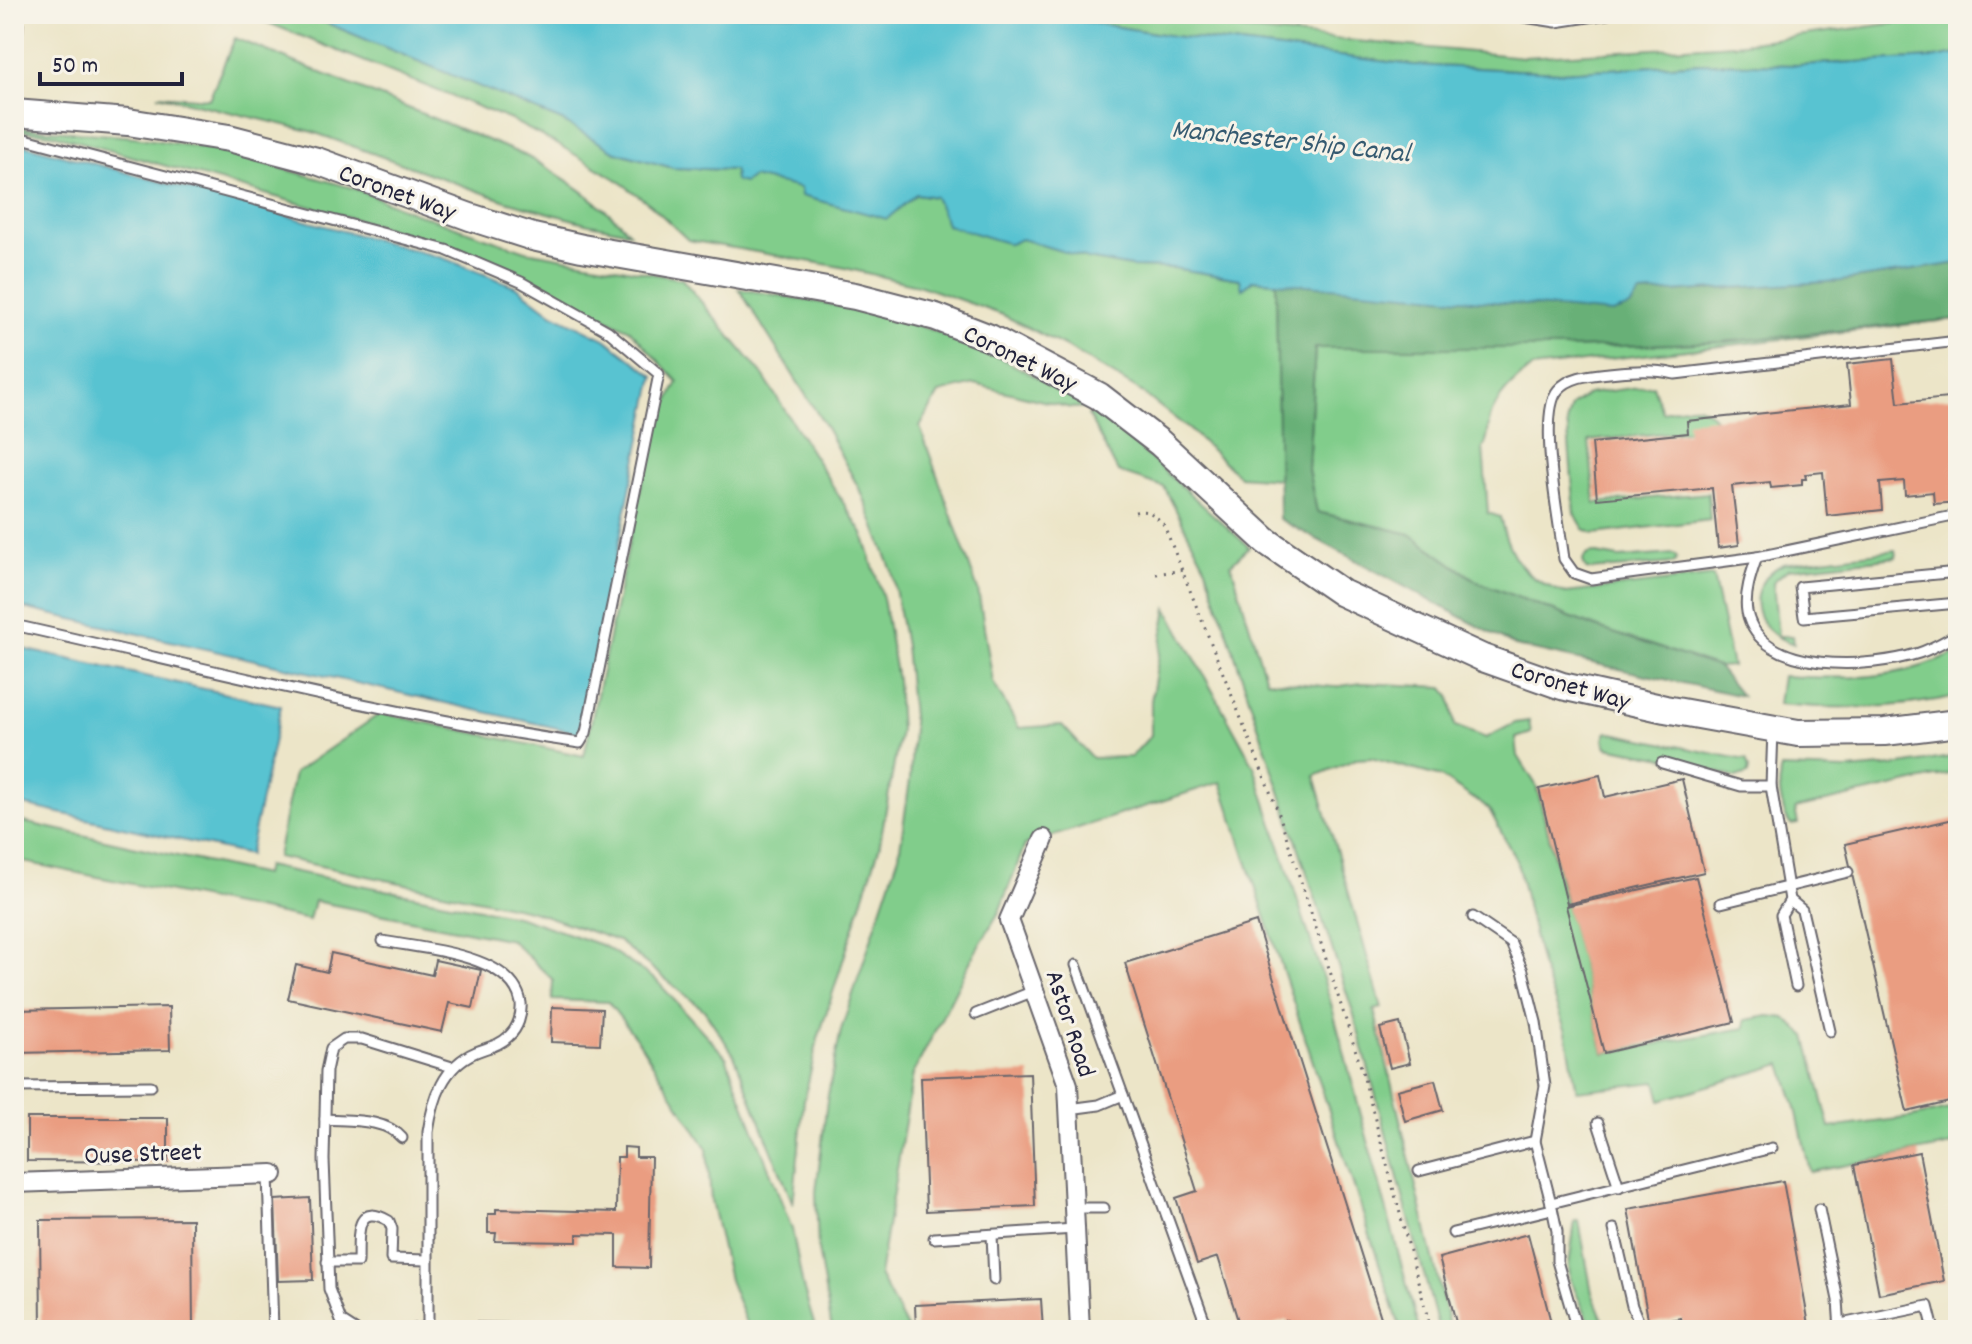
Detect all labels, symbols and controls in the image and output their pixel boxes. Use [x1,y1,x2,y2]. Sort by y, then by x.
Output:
scale bar [40,36,182,86]
text: 50 m [52,50,98,84]
water label: Manchester Ship Canal [1169,112,1414,177]
street label: Coronet Way [333,156,461,233]
street label: Coronet Way [956,317,1083,404]
street label: Coronet Way [1506,653,1634,722]
street label: Astor Road [1034,966,1103,1082]
street label: Ouse Street [84,1135,203,1176]

